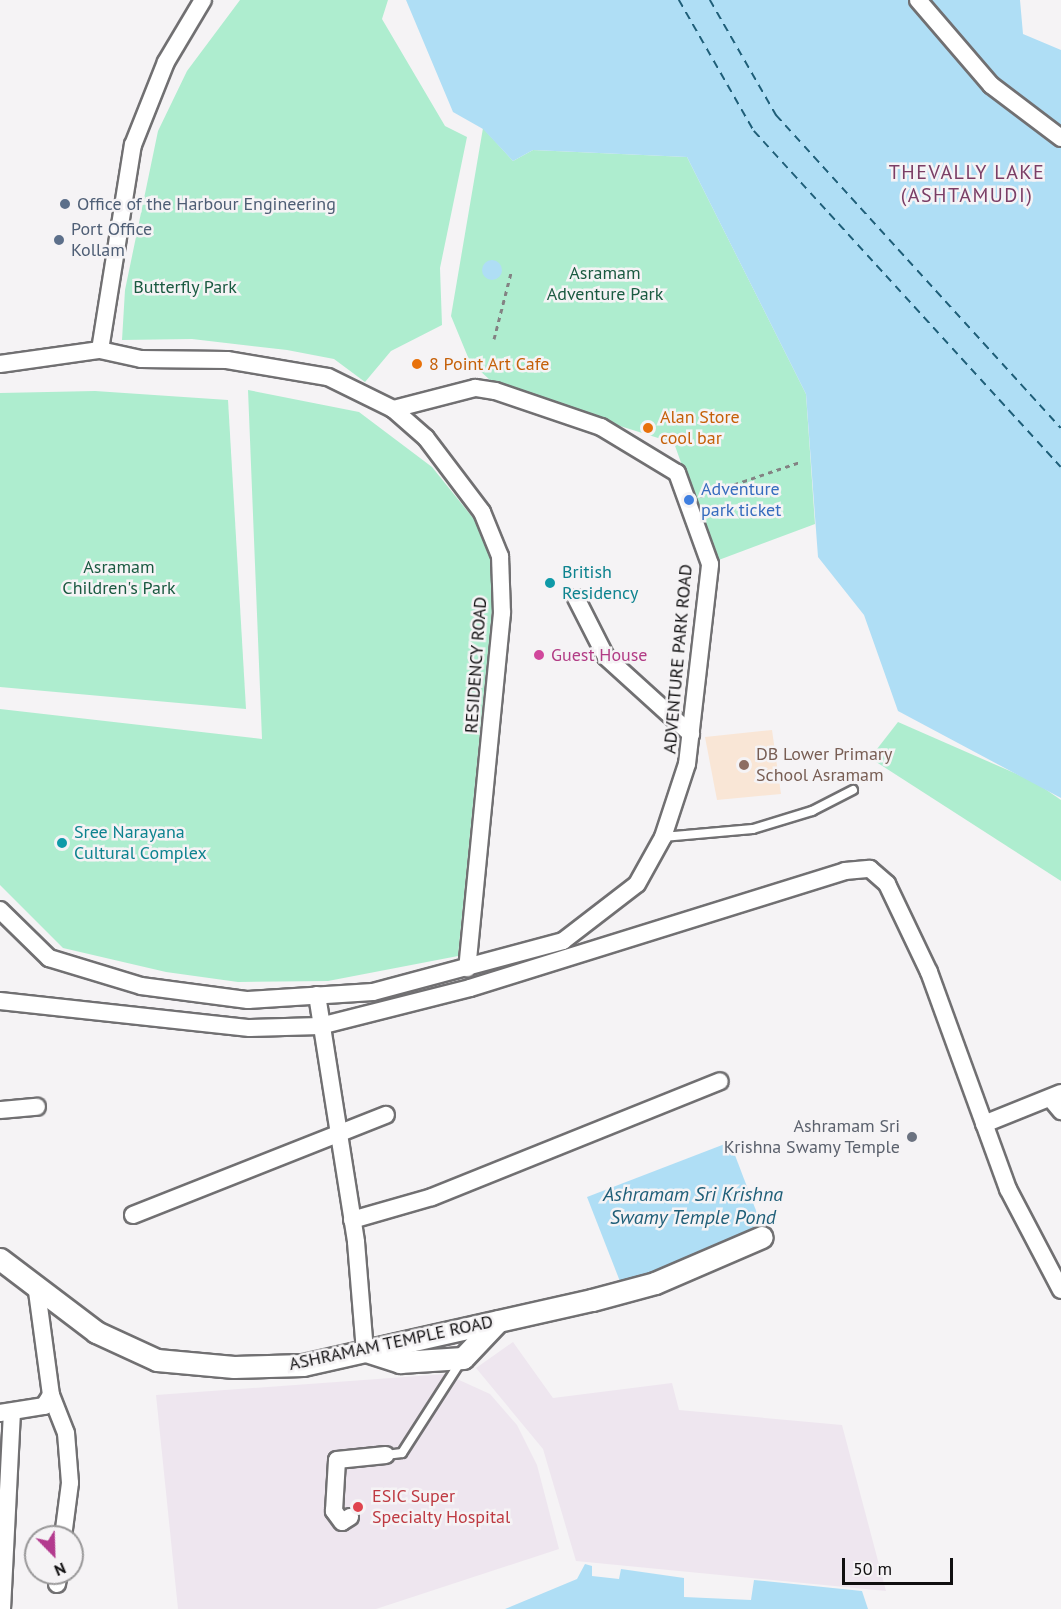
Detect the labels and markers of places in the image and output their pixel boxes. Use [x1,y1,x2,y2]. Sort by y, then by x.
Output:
place label: Office of the Harbour Engineering [77,193,336,215]
marker: Office of the Harbour Engineering [58,197,72,211]
place label: Port Office Kollam [71,219,152,262]
marker: Port Office Kollam [52,233,66,247]
place label: 8 Point Art Cafe [429,353,550,375]
marker: 8 Point Art Cafe [410,357,424,371]
place label: Alan Store cool bar [660,407,740,450]
marker: Alan Store cool bar [641,421,655,435]
place label: Adventure park ticket [701,479,782,522]
marker: Adventure park ticket [682,493,696,507]
place label: British Residency [562,562,638,604]
marker: British Residency [543,576,557,590]
place label: Guest House [551,644,648,666]
marker: Guest House [532,648,546,662]
place label: DB Lower Primary School Asramam [756,744,892,786]
marker: DB Lower Primary School Asramam [737,758,751,772]
place label: Sree Narayana Cultural Complex [74,822,207,864]
marker: Sree Narayana Cultural Complex [55,836,69,850]
place label: Ashramam Sri Krishna Swamy Temple [722,1116,900,1158]
marker: Ashramam Sri Krishna Swamy Temple [905,1130,919,1144]
place label: ESIC Super Specialty Hospital [372,1486,511,1528]
marker: ESIC Super Specialty Hospital [349,1498,367,1516]

